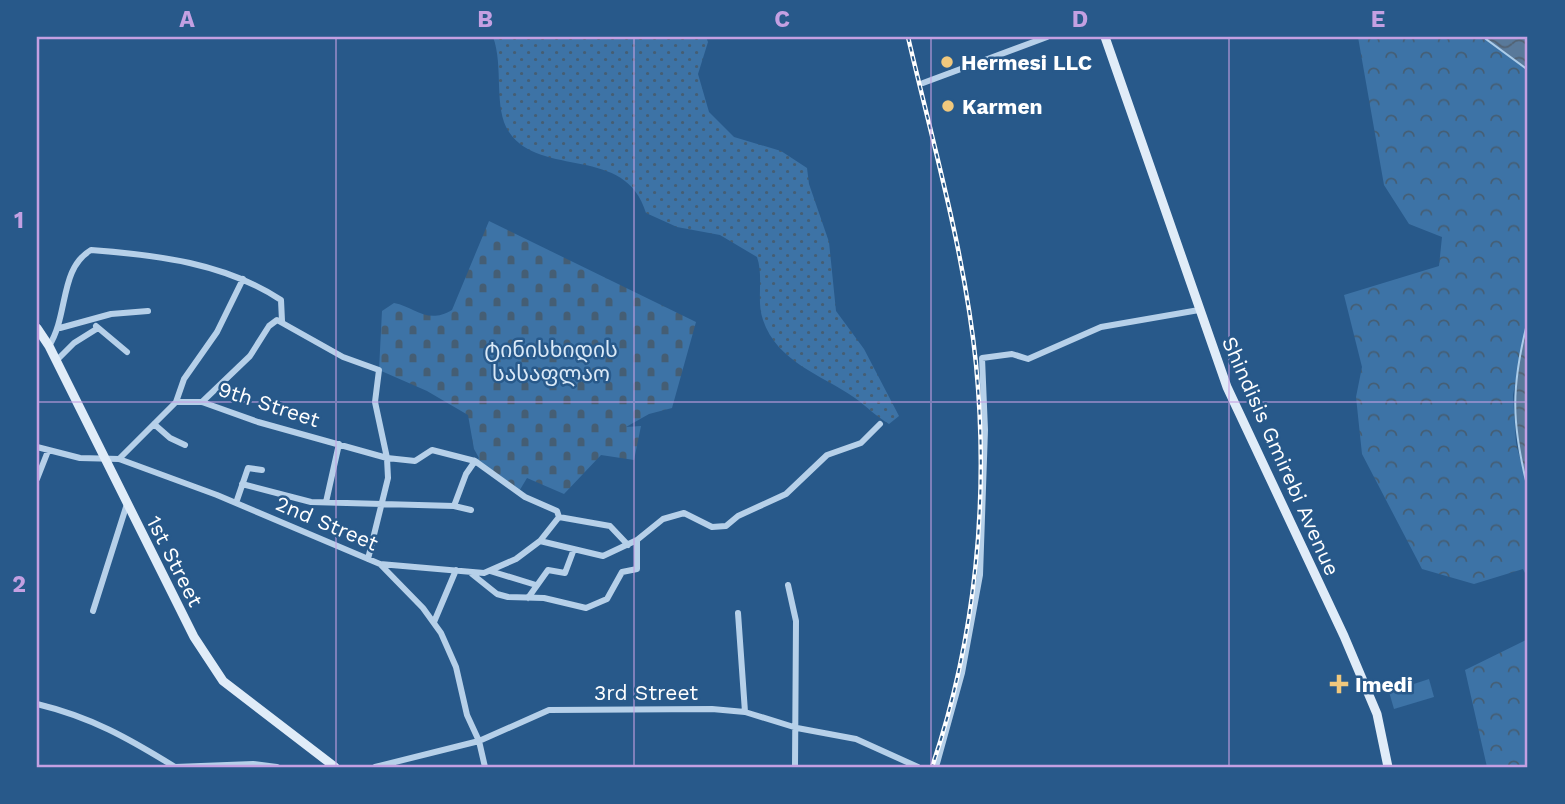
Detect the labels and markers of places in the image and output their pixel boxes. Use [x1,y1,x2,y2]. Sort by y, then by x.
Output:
place label: Hermesi LLC [961,50,1092,75]
marker: Hermesi LLC [939,54,955,70]
place label: Karmen [962,94,1043,119]
marker: Karmen [940,98,956,114]
place label: Imedi [1355,672,1413,697]
marker: Imedi [1329,674,1349,694]

